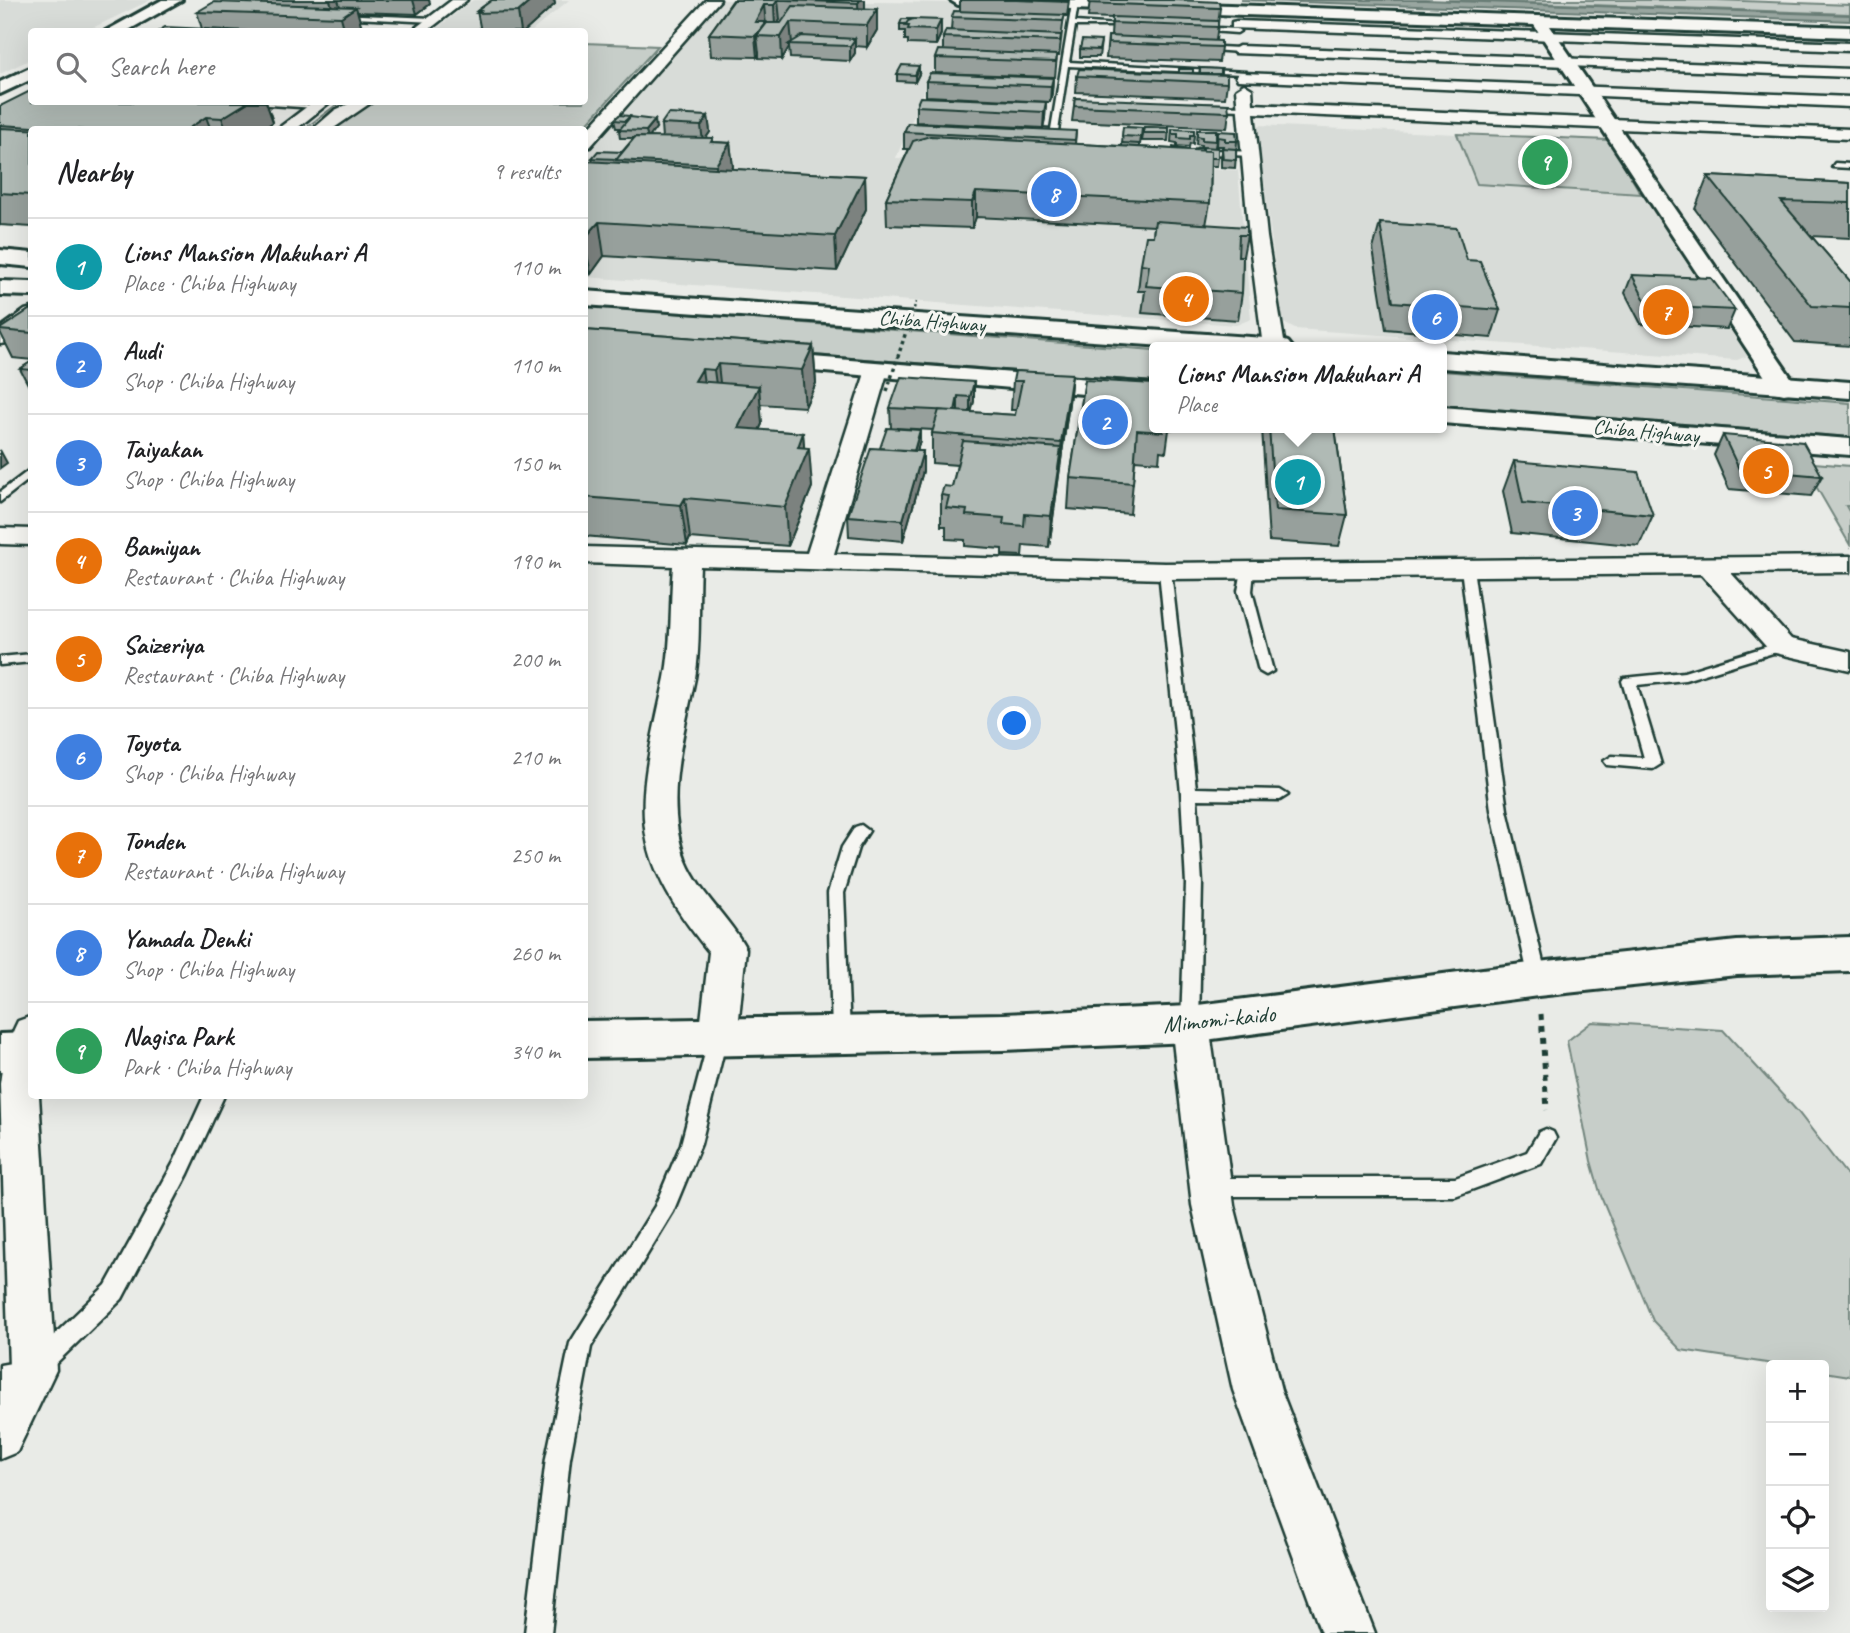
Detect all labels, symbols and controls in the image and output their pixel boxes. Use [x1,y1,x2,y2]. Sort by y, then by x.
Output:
search box [28,28,588,105]
icon: search [52,48,90,86]
text: Search here [108,50,214,83]
pin: 9 [1522,136,1568,188]
text: Nearby [56,153,132,191]
text: 9 results [493,157,560,186]
pin: 8 [1031,168,1077,220]
text: Lions Mansion Makuhari A [123,236,366,269]
text: 1 [74,253,84,282]
text: 110 m [511,253,560,282]
text: Place · Chiba Highway [123,269,295,298]
pin: 4 [1163,273,1209,325]
pin: 7 [1643,286,1689,338]
pin: 6 [1412,291,1458,343]
street label: Chiba Highway [878,304,988,338]
text: Audi [123,334,161,367]
popup [1149,342,1447,433]
text: 2 [74,351,84,380]
text: 110 m [511,351,560,380]
text: Lions Mansion Makuhari A [1177,357,1419,390]
text: Shop · Chiba Highway [123,367,294,396]
text: Place [1177,390,1217,419]
pin: 2 [1082,396,1128,448]
street label: Chiba Highway [1592,413,1702,449]
text: Taiyakan [123,432,202,465]
pin: 5 [1743,445,1789,497]
text: 3 [74,449,84,478]
text: 150 m [511,449,560,478]
pin: 1 [1275,456,1321,508]
text: Shop · Chiba Highway [123,465,294,494]
pin: 3 [1552,487,1598,539]
text: Bamiyan [123,530,200,563]
text: 4 [74,547,84,576]
text: 190 m [511,547,560,576]
text: Restaurant · Chiba Highway [123,563,344,592]
text: Saizeriya [123,628,203,661]
text: 5 [74,645,84,674]
text: 200 m [511,645,560,674]
text: Restaurant · Chiba Highway [123,661,344,690]
your location [997,706,1031,740]
text: Toyota [123,726,180,759]
text: 6 [74,743,84,772]
text: 210 m [511,743,560,772]
text: Shop · Chiba Highway [123,759,294,788]
text: Tonden [123,824,185,857]
text: 7 [74,841,84,870]
text: 250 m [511,841,560,870]
text: Restaurant · Chiba Highway [123,857,344,886]
text: Yamada Denki [123,922,250,955]
text: 8 [74,939,84,968]
text: 260 m [511,939,560,968]
text: Shop · Chiba Highway [123,955,294,984]
street label: Mimomi-kaido [1161,998,1278,1040]
text: Nagisa Park [123,1020,233,1053]
text: 9 [74,1037,84,1066]
text: 340 m [511,1037,560,1066]
text: Park · Chiba Highway [123,1053,291,1082]
map controls [1766,1360,1829,1612]
button: + [1766,1360,1829,1423]
button: − [1766,1423,1829,1486]
button: locate [1766,1486,1829,1549]
button: layers [1766,1549,1829,1612]

